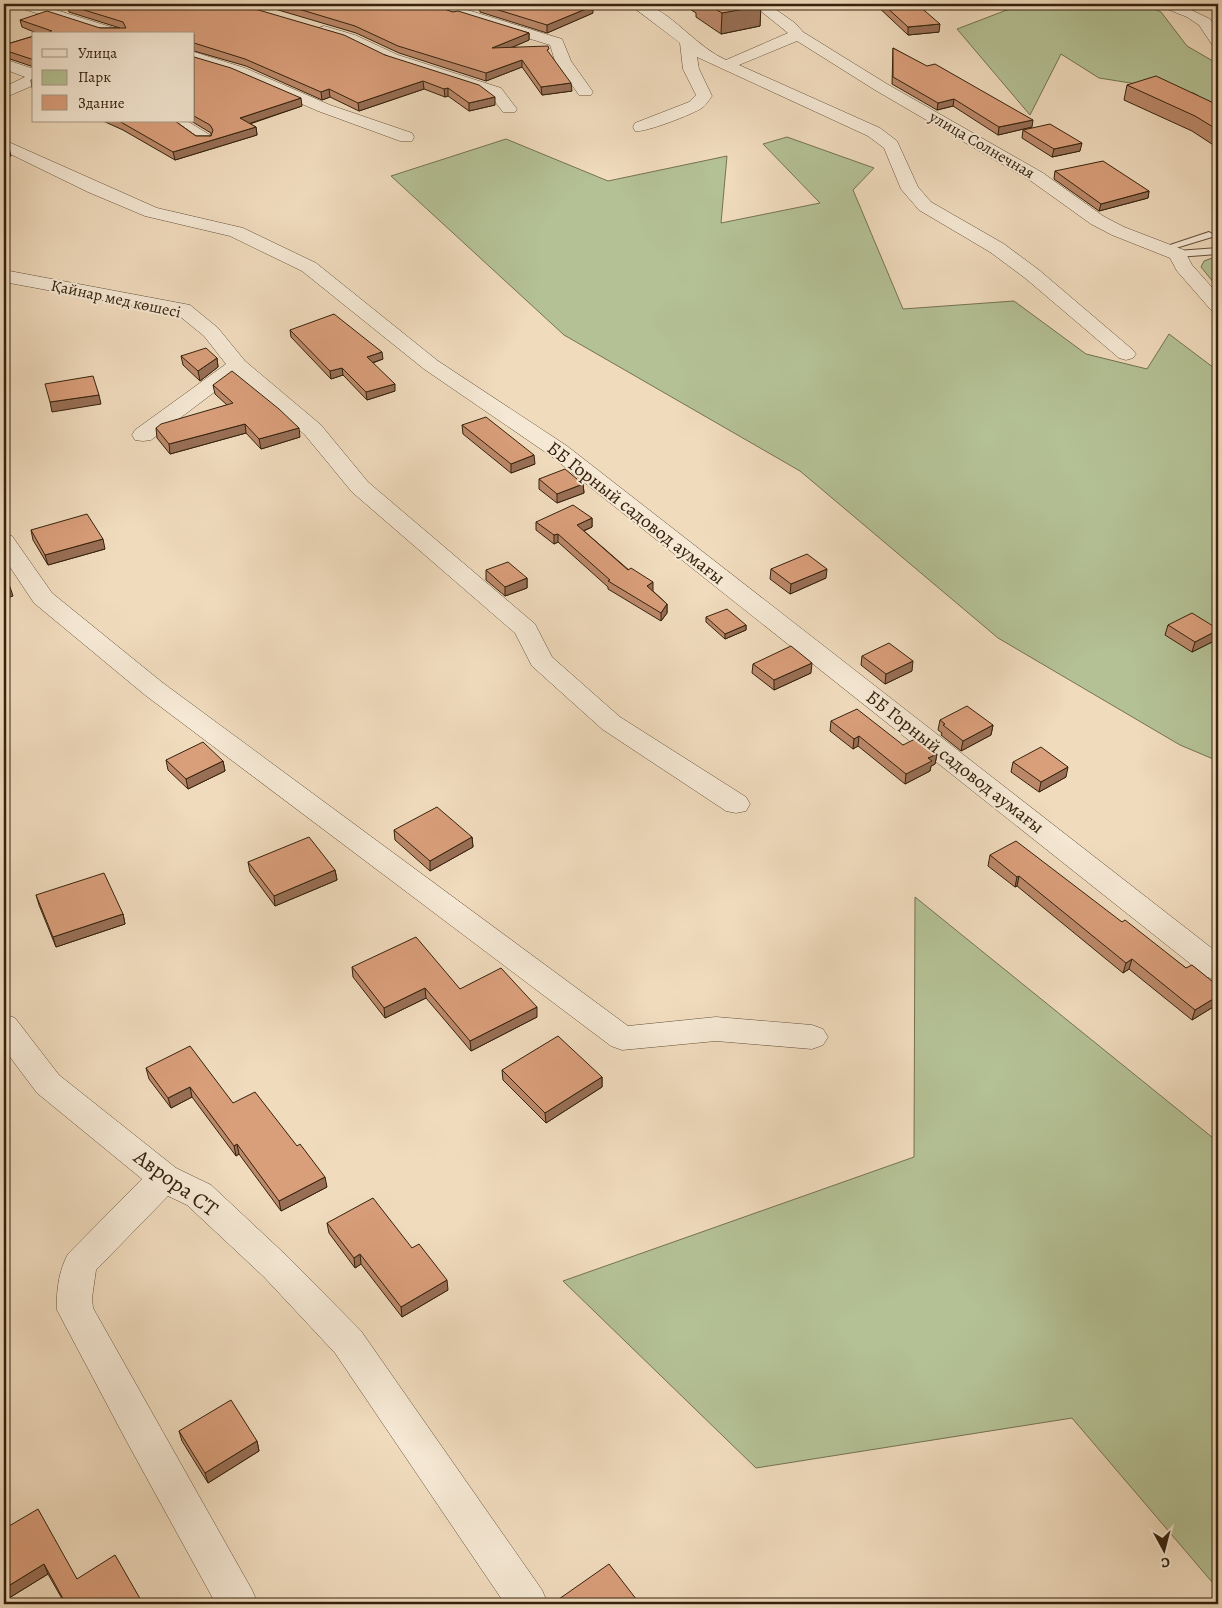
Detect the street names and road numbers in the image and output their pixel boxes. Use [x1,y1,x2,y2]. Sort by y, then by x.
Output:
street label: улица Солнечная [924,105,1039,184]
street label: Қайнар мед көшесі [49,274,183,324]
street label: ББ Горный садовод аумағы [542,435,730,591]
street label: ББ Горный садовод аумағы [861,684,1049,840]
street label: Аврора СТ [127,1142,224,1224]

